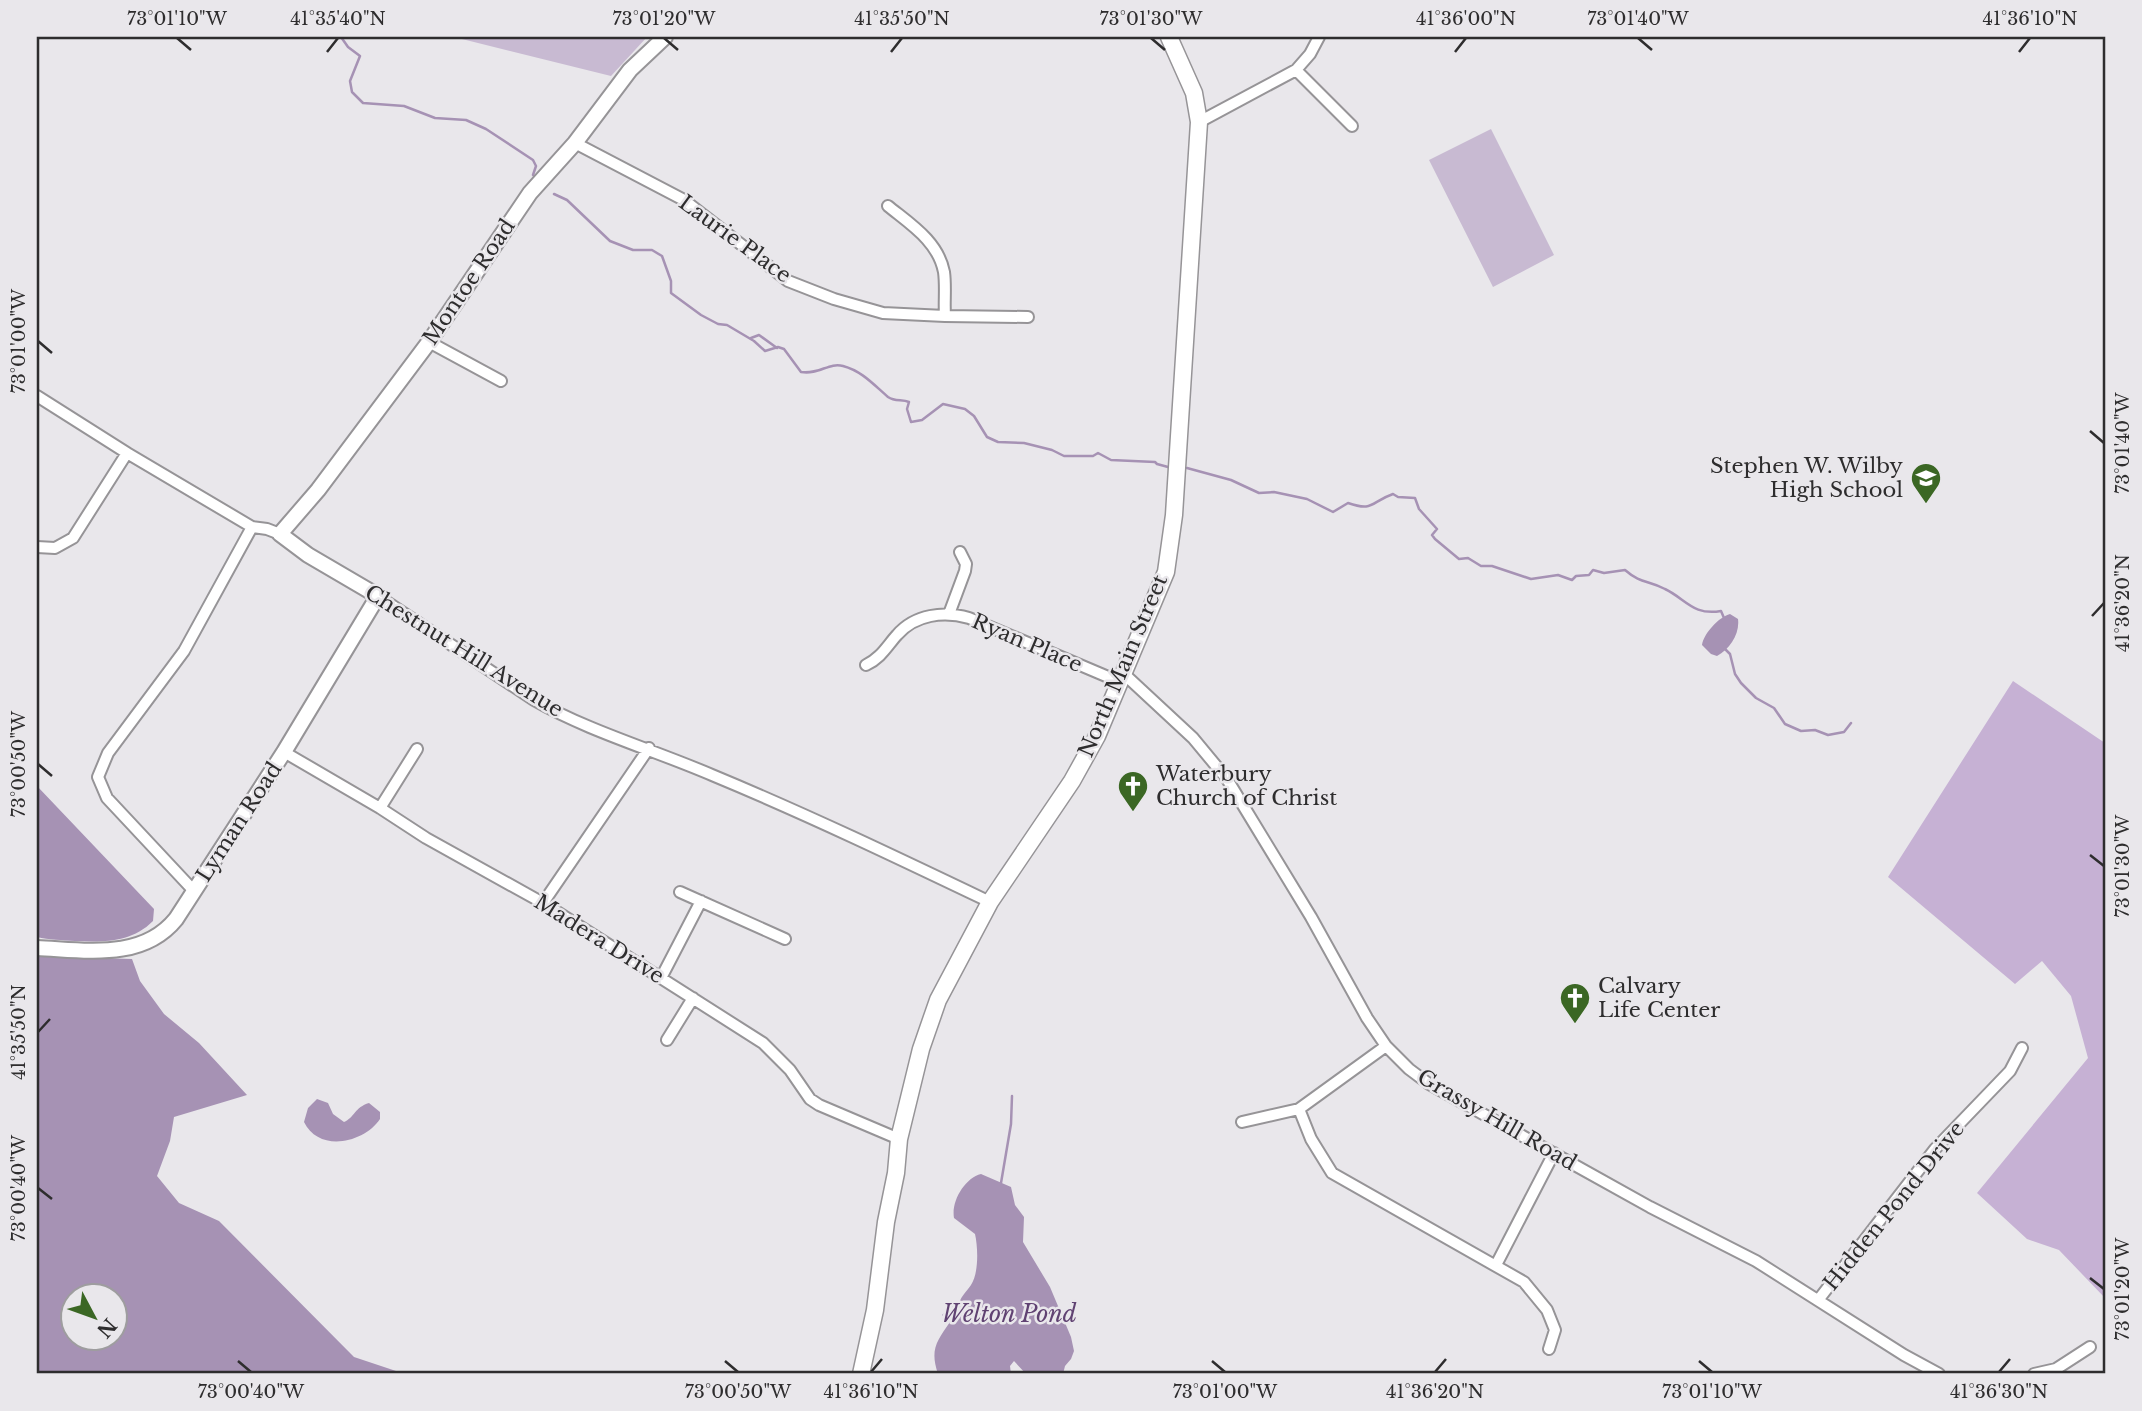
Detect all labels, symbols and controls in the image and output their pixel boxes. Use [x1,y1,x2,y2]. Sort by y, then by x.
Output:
text: 73°01'10"W [127,8,228,30]
text: 41°35'40"N [290,8,386,30]
text: 73°01'20"W [613,8,716,30]
text: 41°35'50"N [854,8,950,30]
text: 73°01'30"W [1100,8,1203,30]
text: 41°36'00"N [1416,8,1516,30]
text: 73°01'40"W [1587,8,1690,30]
text: 41°36'10"N [1982,8,2078,30]
street label: Laurie Place [674,190,796,288]
street label: Montoe Road [417,214,521,350]
text: 73°01'00"W [8,288,30,393]
text: 73°01'40"W [2112,391,2134,494]
place label: Stephen W. Wilby High School [1710,453,1904,503]
school or university icon: Stephen W. Wilby High School [1909,461,1943,505]
text: 41°36'20"N [2112,554,2134,652]
street label: North Main Street [1073,571,1173,761]
street label: Chestnut Hill Avenue [360,579,568,723]
street label: Ryan Place [968,608,1086,678]
text: 73°00'50"W [8,710,30,817]
street label: Lyman Road [191,757,287,887]
place label: Waterbury Church of Christ [1155,761,1337,811]
church icon: Waterbury Church of Christ [1116,769,1150,813]
text: 73°01'30"W [2112,814,2134,917]
street label: Madera Drive [529,889,669,989]
place label: Calvary Life Center [1598,973,1720,1023]
church icon: Calvary Life Center [1558,981,1592,1025]
text: 41°35'50"N [8,984,30,1080]
street label: Grassy Hill Road [1413,1064,1581,1176]
street label: Hidden Pond Drive [1818,1116,1970,1296]
text: 73°00'40"W [8,1134,30,1241]
text: 73°01'20"W [2112,1237,2134,1340]
north arrow [60,1282,130,1352]
water label: Welton Pond [942,1300,1077,1328]
text: N [92,1314,121,1342]
text: 73°00'40"W [198,1381,305,1403]
text: 73°00'50"W [685,1381,792,1403]
text: 41°36'10"N [823,1381,919,1403]
text: 73°01'00"W [1173,1381,1278,1403]
text: 41°36'20"N [1386,1381,1484,1403]
text: 73°01'10"W [1662,1381,1763,1403]
text: 41°36'30"N [1950,1381,2048,1403]

